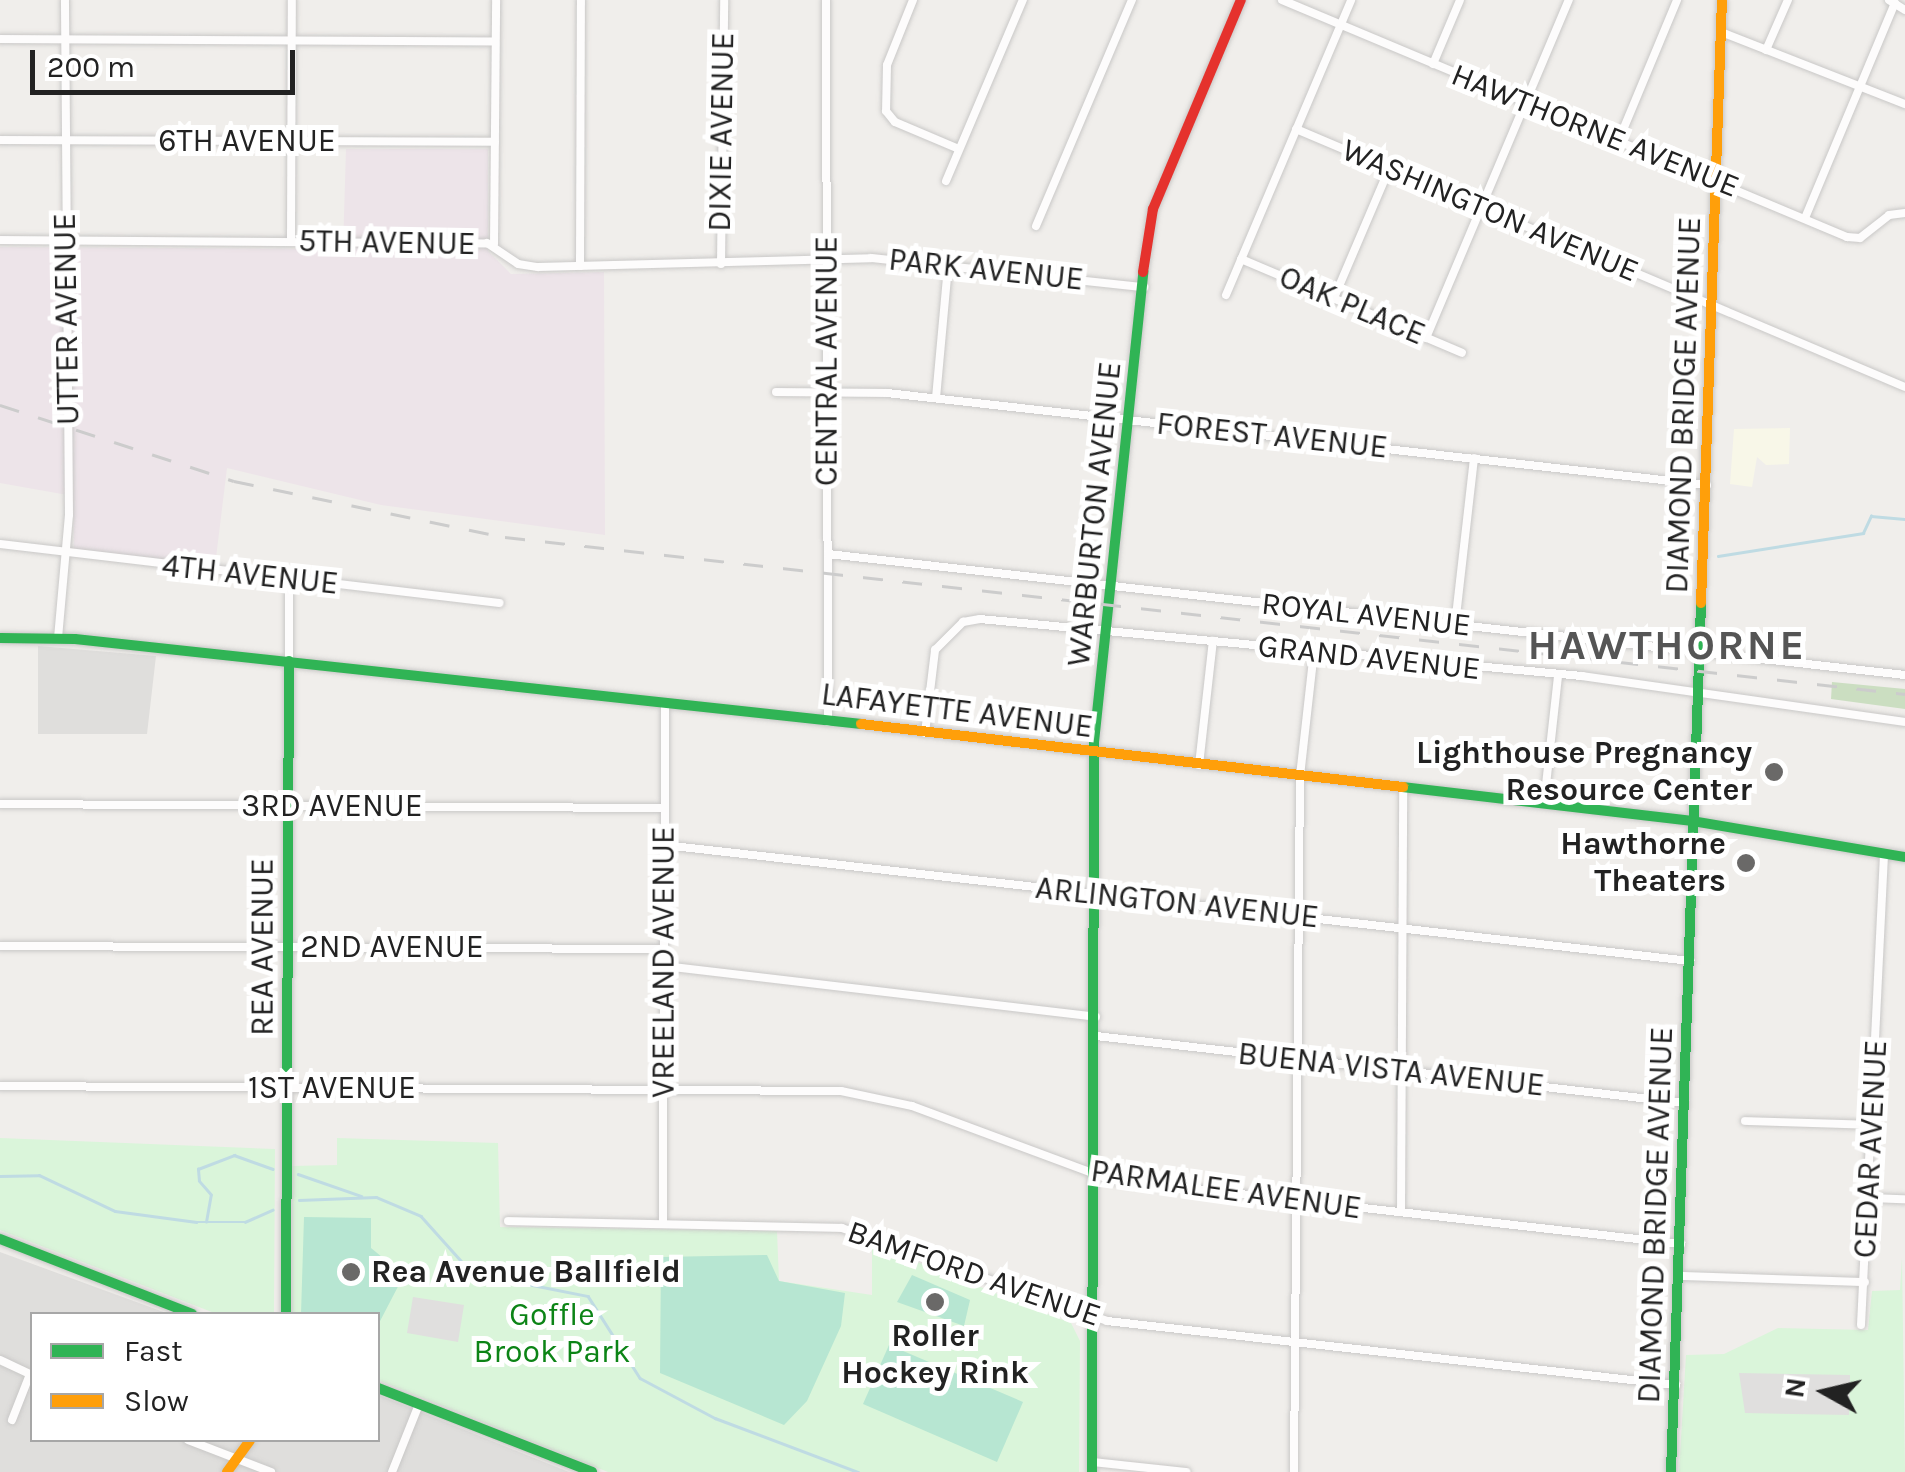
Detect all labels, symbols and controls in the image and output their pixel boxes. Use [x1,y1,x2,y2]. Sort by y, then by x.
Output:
scale bar [35,30,300,92]
street label: DIXIE AVENUE [701,32,743,232]
text: 200 m [47,49,135,85]
street label: HAWTHORNE AVENUE [1446,56,1744,206]
street label: 6TH AVENUE [158,122,336,160]
street label: WASHINGTON AVENUE [1336,131,1644,291]
street label: UTTER AVENUE [46,213,88,425]
street label: DIAMOND BRIDGE AVENUE [1658,216,1710,594]
street label: 5TH AVENUE [298,222,476,264]
street label: CENTRAL AVENUE [808,236,846,486]
street label: PARK AVENUE [887,241,1085,299]
street label: OAK PLACE [1273,258,1431,354]
street label: WARBURTON AVENUE [1060,360,1130,668]
street label: FOREST AVENUE [1155,405,1389,467]
street label: 4TH AVENUE [160,547,340,603]
street label: ROYAL AVENUE [1259,585,1473,645]
district label: HAWTHORNE [1527,620,1807,670]
street label: GRAND AVENUE [1256,627,1482,689]
street label: LAFAYETTE AVENUE [819,675,1095,747]
place label: Lighthouse Pregnancy Resource Center [1416,735,1752,810]
marker: Lighthouse Pregnancy Resource Center [1761,759,1787,785]
street label: 3RD AVENUE [241,787,423,825]
street label: VREELAND AVENUE [645,826,683,1098]
place label: Hawthorne Theaters [1560,826,1726,901]
marker: Hawthorne Theaters [1735,852,1757,874]
street label: REA AVENUE [244,858,282,1036]
street label: ARLINGTON AVENUE [1033,869,1321,937]
street label: 2ND AVENUE [300,928,484,966]
street label: DIAMOND BRIDGE AVENUE [1630,1026,1682,1404]
street label: BUENA VISTA AVENUE [1236,1035,1546,1105]
street label: CEDAR AVENUE [1846,1039,1896,1259]
street label: 1ST AVENUE [248,1069,416,1107]
street label: PARMALEE AVENUE [1088,1152,1364,1228]
street label: BAMFORD AVENUE [842,1213,1106,1335]
place label: Rea Avenue Ballfield [371,1253,681,1291]
marker: Rea Avenue Ballfield [340,1261,362,1283]
marker: Roller Hockey Rink [924,1291,946,1313]
park label: Goffle Brook Park [474,1297,630,1372]
legend [30,1312,380,1442]
place label: Roller Hockey Rink [841,1318,1029,1393]
text: Fast [124,1333,183,1369]
north arrow [1775,1342,1875,1442]
text: N [1777,1376,1813,1400]
text: Slow [124,1383,189,1419]

